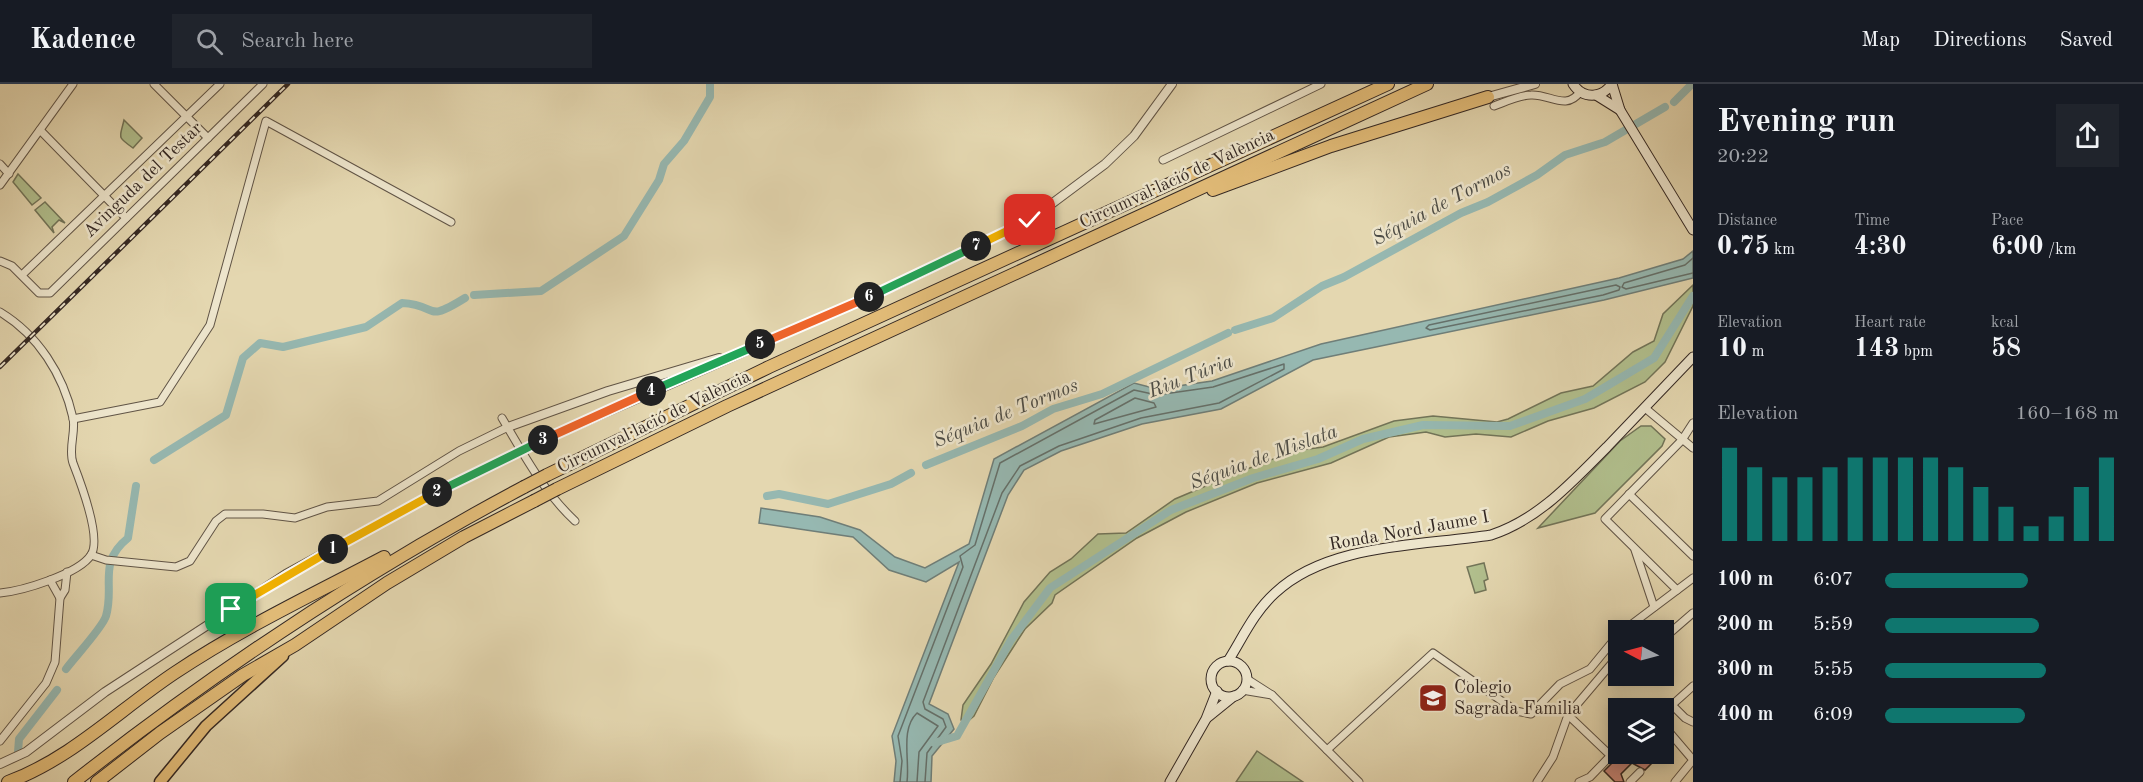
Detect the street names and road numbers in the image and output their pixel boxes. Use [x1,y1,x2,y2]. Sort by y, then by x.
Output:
street label: Avinguda del Testar [80,118,206,241]
street label: Circumval·lació de València [1077,126,1277,232]
street label: Circumval·lació de València [554,367,754,477]
street label: Ronda Nord Jaume I [1327,508,1491,554]

